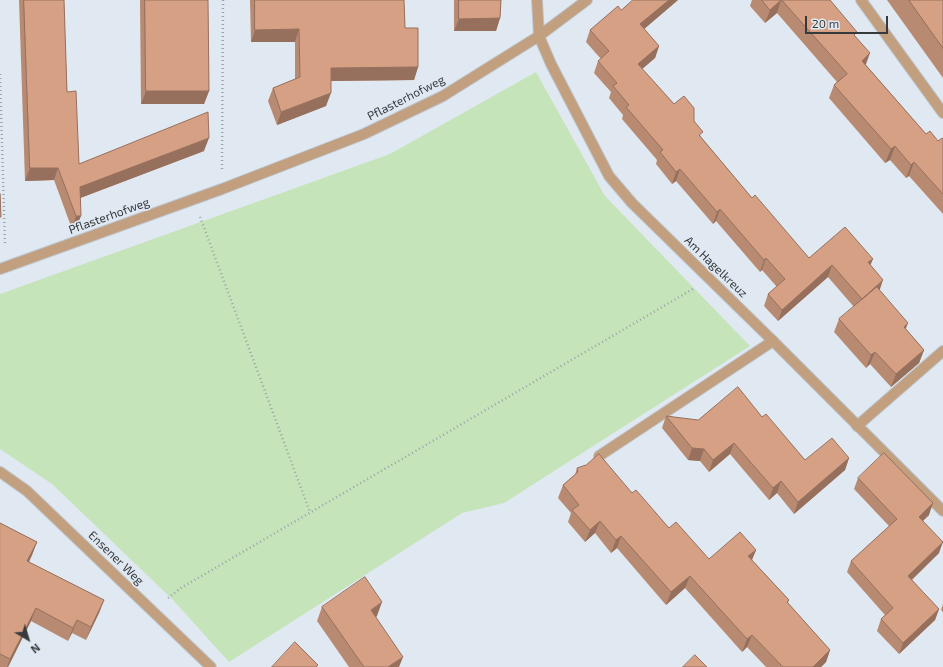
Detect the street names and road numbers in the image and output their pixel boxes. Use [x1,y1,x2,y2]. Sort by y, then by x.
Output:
street label: Pflasterhofweg [365,72,447,124]
street label: Pflasterhofweg [67,195,151,237]
street label: Am Hagelkreuz [681,233,751,301]
street label: Ensener Weg [85,528,147,588]

